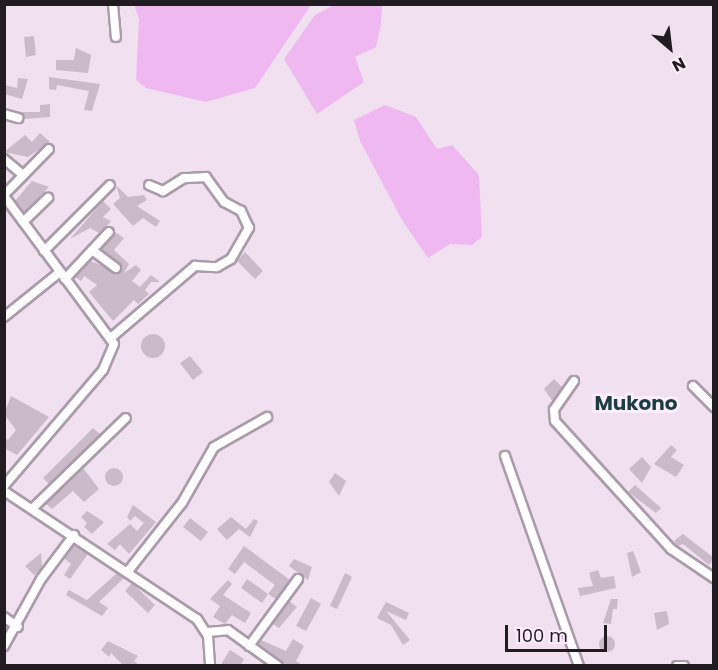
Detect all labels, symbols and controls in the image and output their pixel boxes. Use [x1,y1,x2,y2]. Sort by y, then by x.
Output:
north arrow [640,18,700,78]
text: N [668,51,689,77]
district label: Mukono [594,391,678,415]
scale bar [508,613,610,651]
text: 100 m [516,623,568,648]

